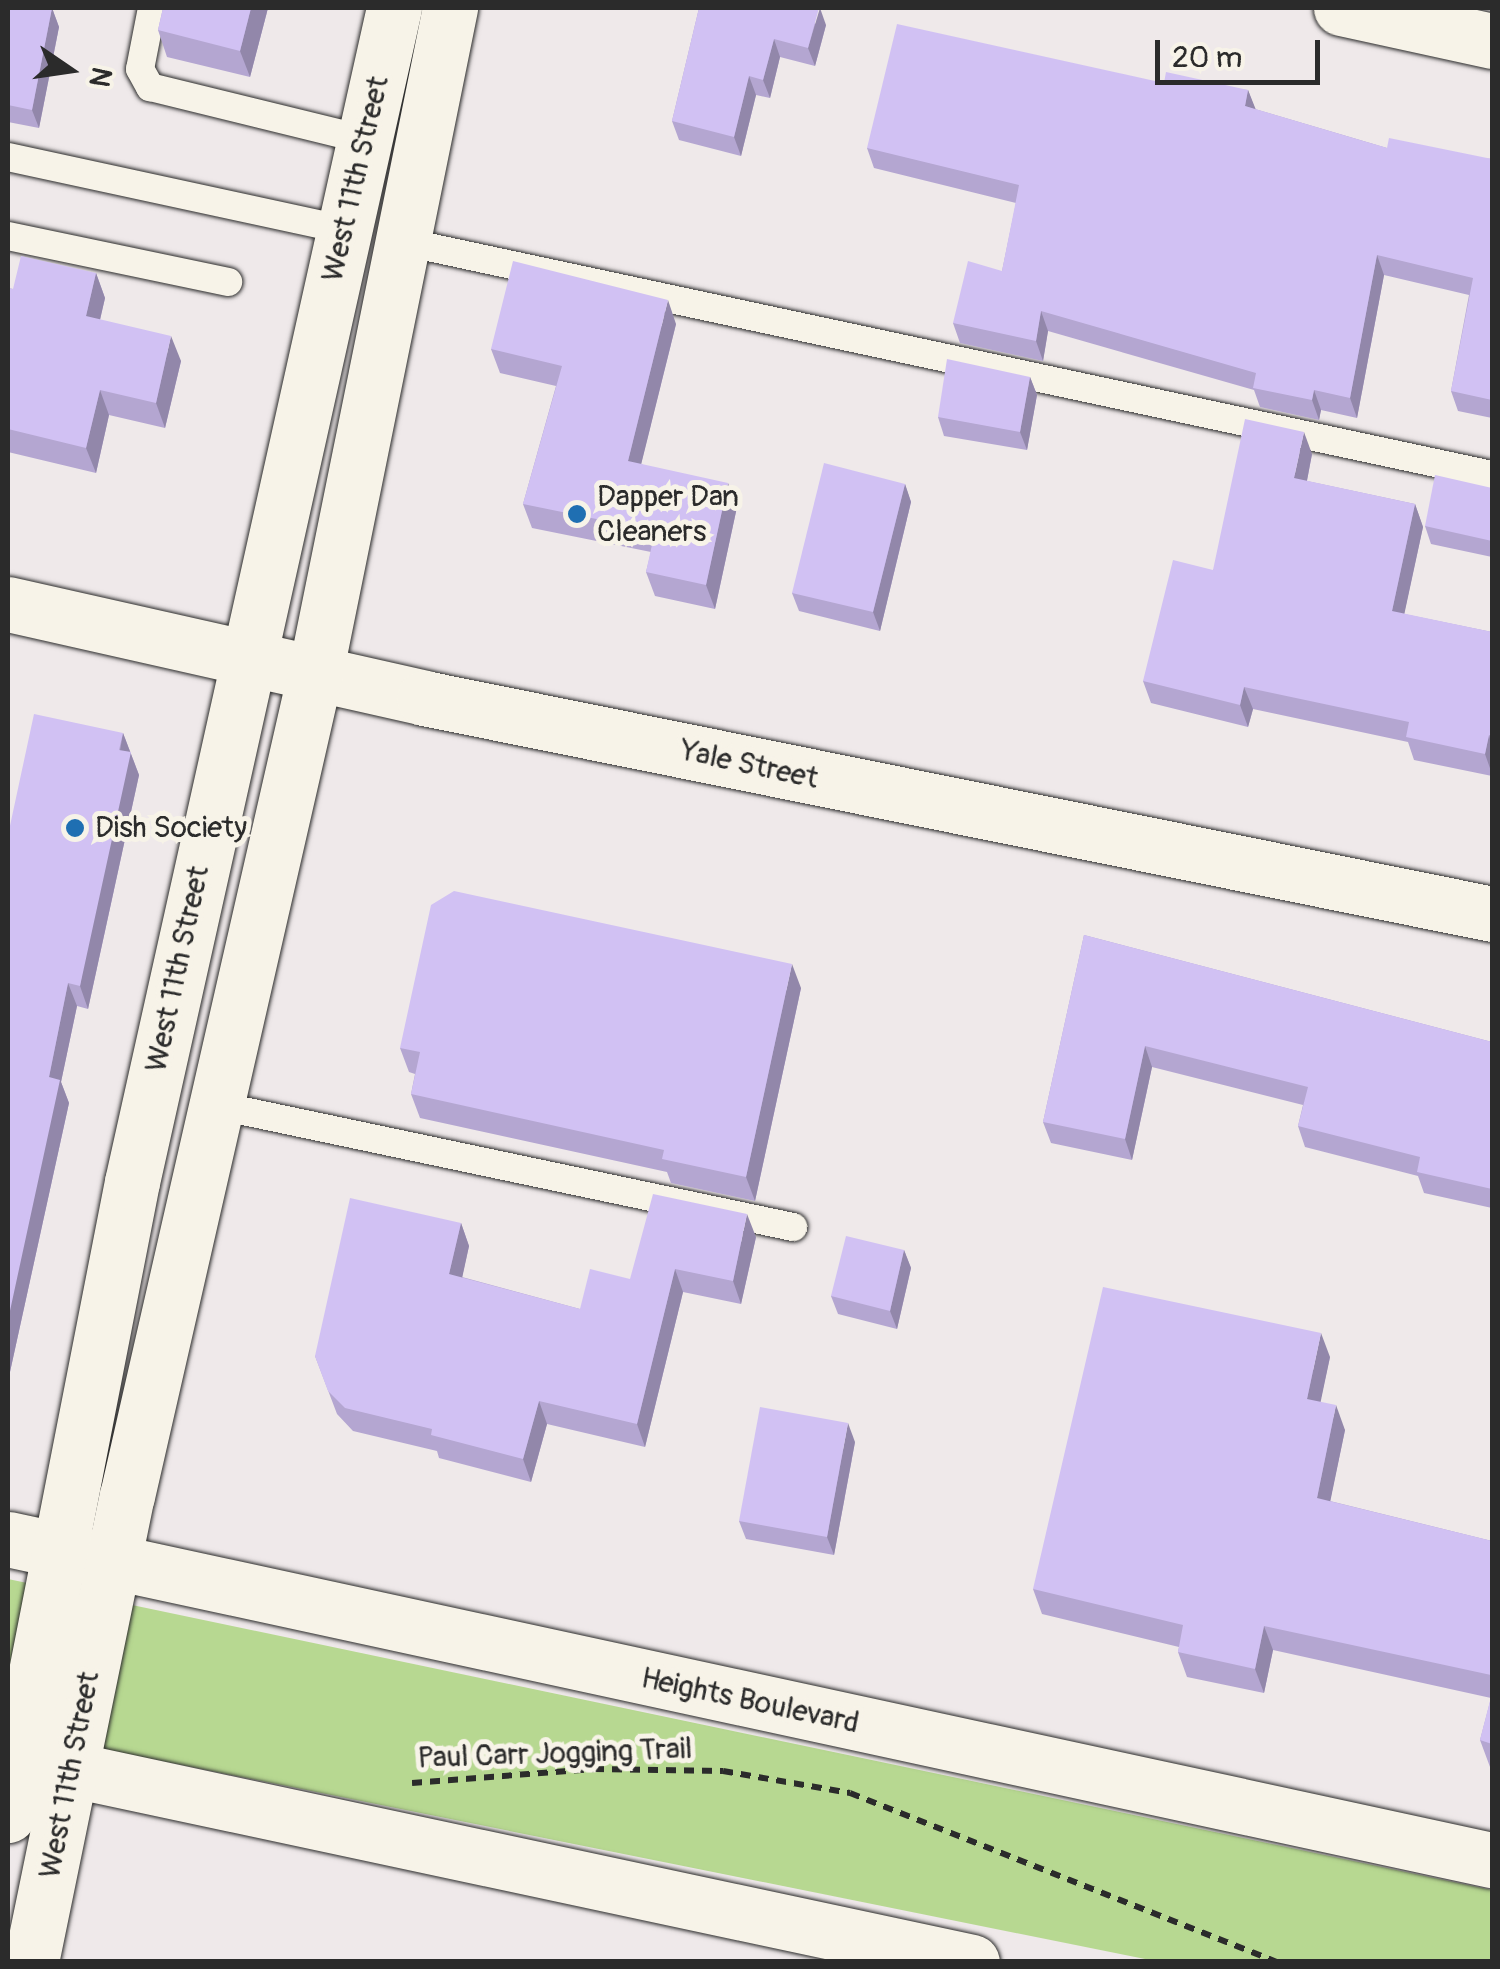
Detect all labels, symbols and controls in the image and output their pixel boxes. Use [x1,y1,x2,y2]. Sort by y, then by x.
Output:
north arrow [20,20,120,120]
scale bar [1160,20,1325,82]
text: 20 m [1172,39,1242,76]
text: N [81,64,119,90]
street label: West 11th Street [315,73,397,285]
place label: Dapper Dan Cleaners [597,479,739,550]
marker: Dapper Dan Cleaners [566,503,588,525]
street label: Yale Street [677,733,821,797]
place label: Dish Society [95,810,247,846]
marker: Dish Society [64,817,86,839]
street label: West 11th Street [139,863,217,1075]
street label: Heights Boulevard [638,1660,862,1742]
street label: West 11th Street [32,1669,108,1881]
street label: Paul Carr Jogging Trail [417,1731,693,1777]

